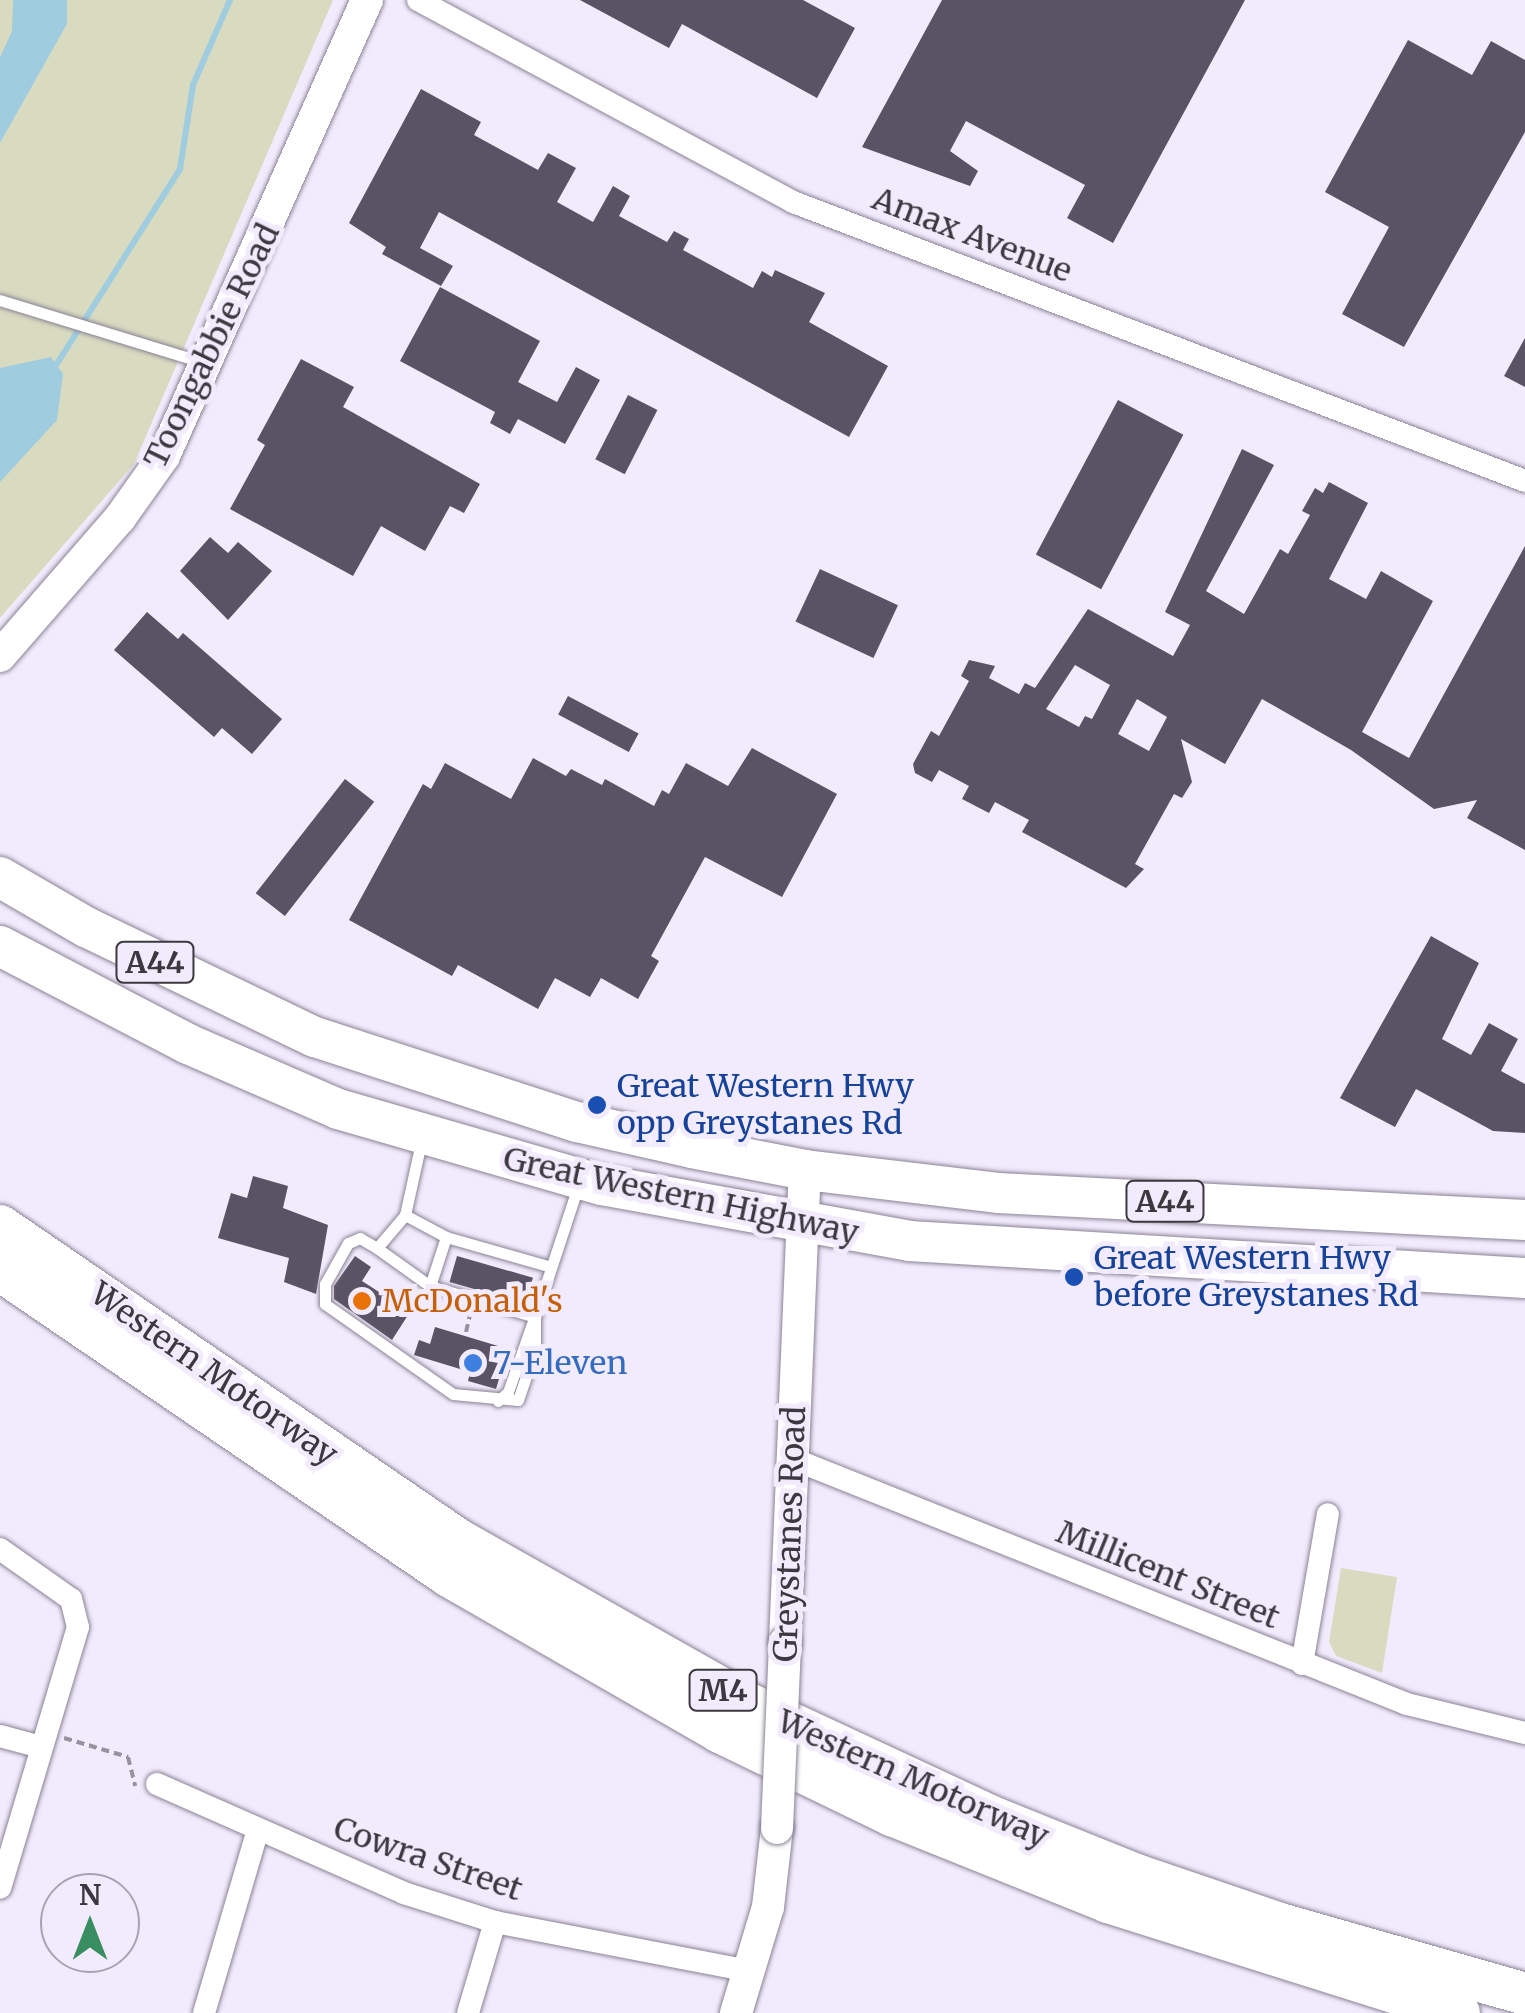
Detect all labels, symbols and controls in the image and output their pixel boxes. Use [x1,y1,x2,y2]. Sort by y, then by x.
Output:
street label: Amax Avenue [867,179,1077,291]
street label: Toongabbie Road [136,218,288,474]
road number: A44 [115,937,195,987]
place label: Great Western Hwy opp Greystanes Rd [617,1068,914,1143]
marker: Great Western Hwy opp Greystanes Rd [586,1094,608,1116]
street label: Great Western Highway [500,1140,862,1252]
road number: A44 [1125,1176,1205,1226]
place label: Great Western Hwy before Greystanes Rd [1094,1240,1419,1315]
marker: Great Western Hwy before Greystanes Rd [1063,1266,1085,1288]
street label: Western Motorway [83,1274,345,1474]
place label: McDonald's [382,1282,563,1320]
marker: McDonald's [351,1290,373,1312]
place label: 7-Eleven [493,1344,627,1382]
marker: 7-Eleven [462,1352,484,1374]
street label: Greystanes Road [766,1405,814,1663]
street label: Millicent Street [1051,1513,1285,1637]
road number: M4 [688,1665,758,1715]
street label: Western Motorway [771,1702,1055,1856]
street label: Cowra Street [329,1809,527,1909]
north arrow [40,1873,140,1973]
text: N [79,1877,101,1913]

